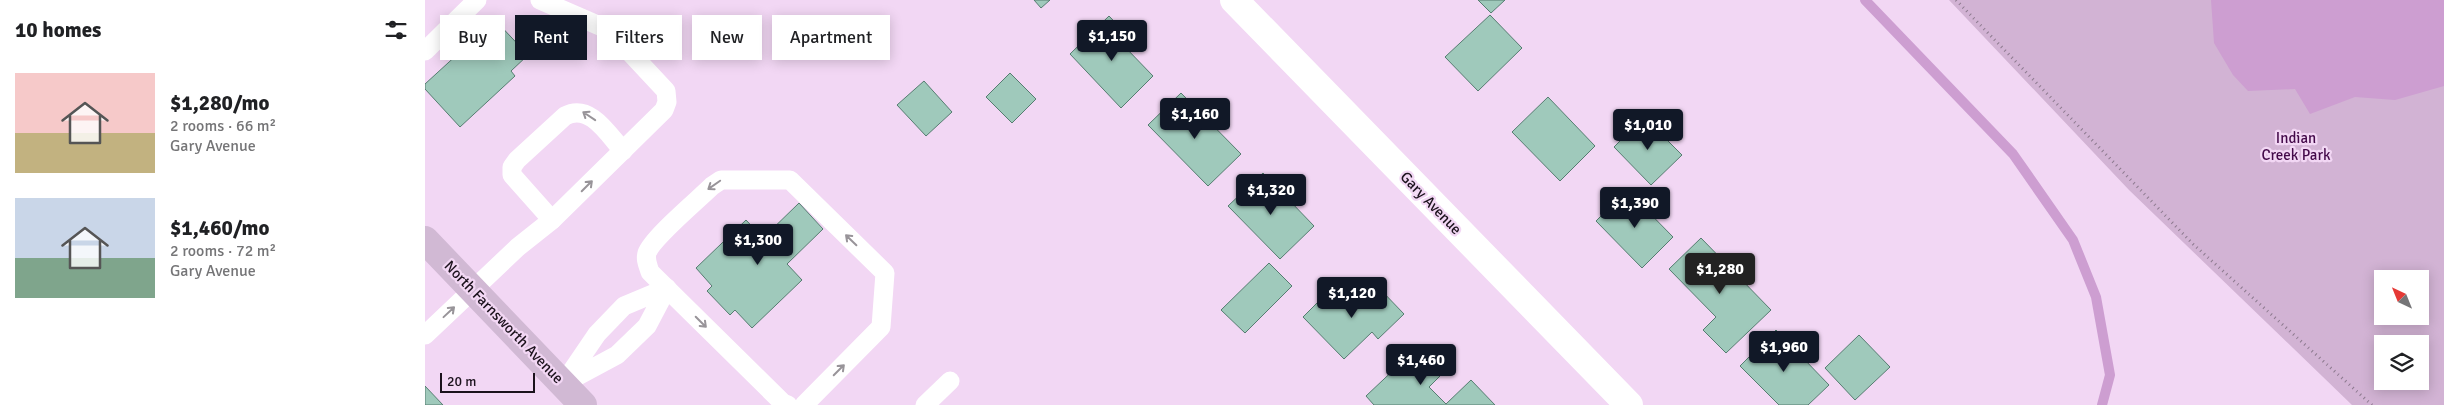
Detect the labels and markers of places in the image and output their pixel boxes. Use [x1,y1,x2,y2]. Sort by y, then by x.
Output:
pin: $1,150 [1071,20,1153,62]
pin: $1,160 [1154,98,1236,140]
pin: $1,010 [1607,108,1689,151]
pin: $1,320 [1230,174,1312,216]
pin: $1,390 [1594,186,1676,229]
pin: $1,300 [717,224,799,266]
pin: $1,280 [1679,252,1761,295]
pin: $1,120 [1311,276,1393,319]
pin: $1,960 [1743,330,1825,373]
pin: $1,460 [1380,344,1462,386]

